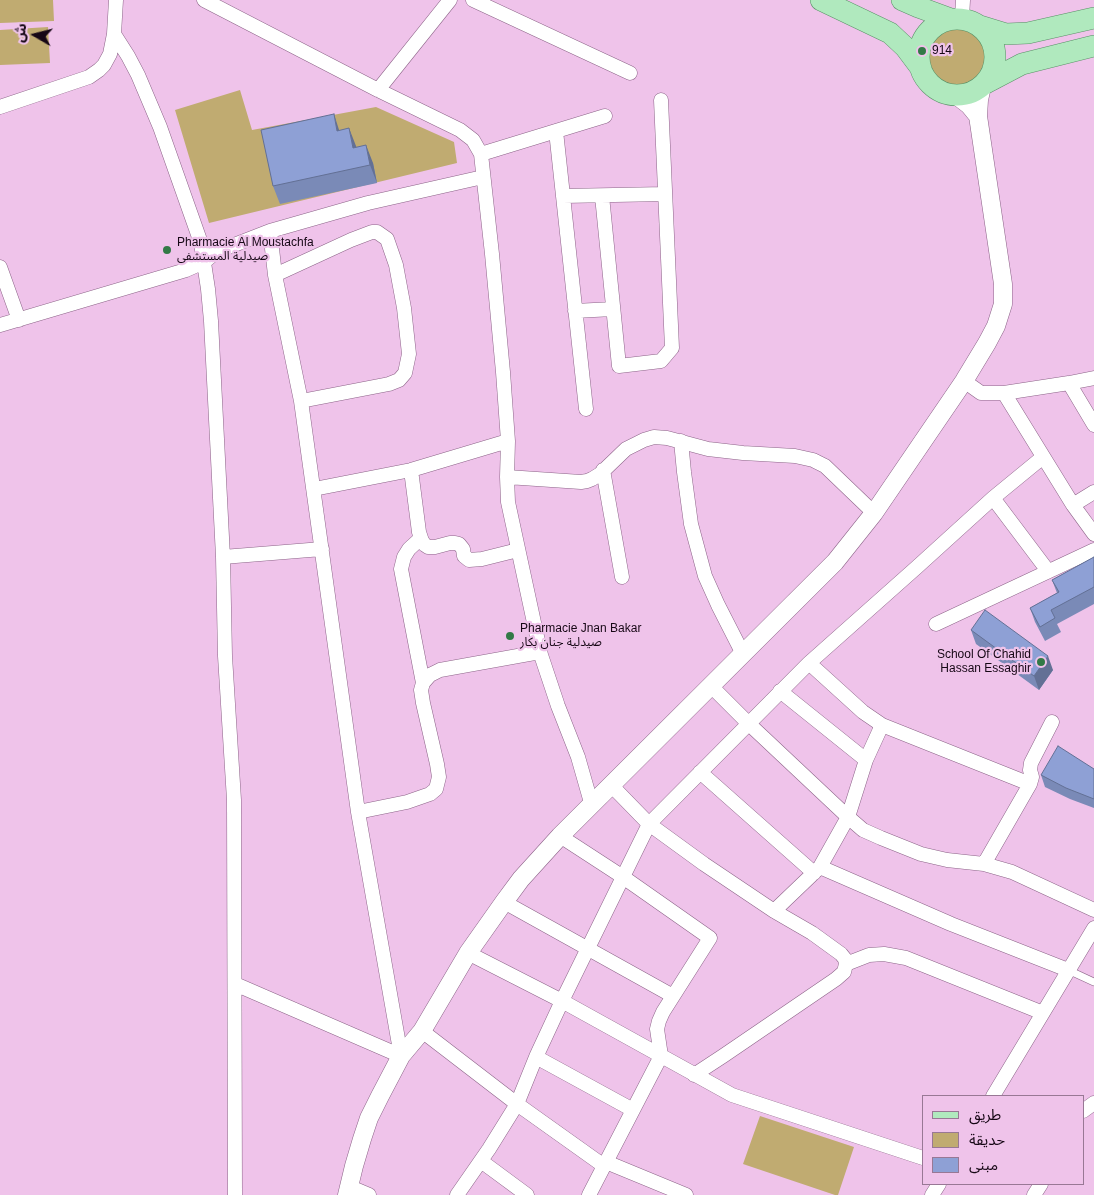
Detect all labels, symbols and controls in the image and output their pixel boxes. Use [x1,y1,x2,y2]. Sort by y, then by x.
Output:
north arrow [10,10,60,60]
text: ش [11,22,29,44]
place label: 914 [932,44,952,58]
marker: 914 [916,45,928,57]
place label: Pharmacie Al Moustachfa صيدلية المستشفى [177,236,314,264]
marker: Pharmacie Al Moustachfa صيدلية المستشفى [161,244,173,256]
place label: Pharmacie Jnan Bakar صيدلية جنان بكار [520,622,641,650]
marker: Pharmacie Jnan Bakar صيدلية جنان بكار [504,630,516,642]
place label: School Of Chahid Hassan Essaghir [937,648,1031,676]
marker: School Of Chahid Hassan Essaghir [1035,656,1047,668]
legend [922,1095,1084,1185]
text: طريق [969,1106,1001,1123]
text: حديقة [969,1131,1005,1148]
text: مبنى [969,1156,998,1173]

